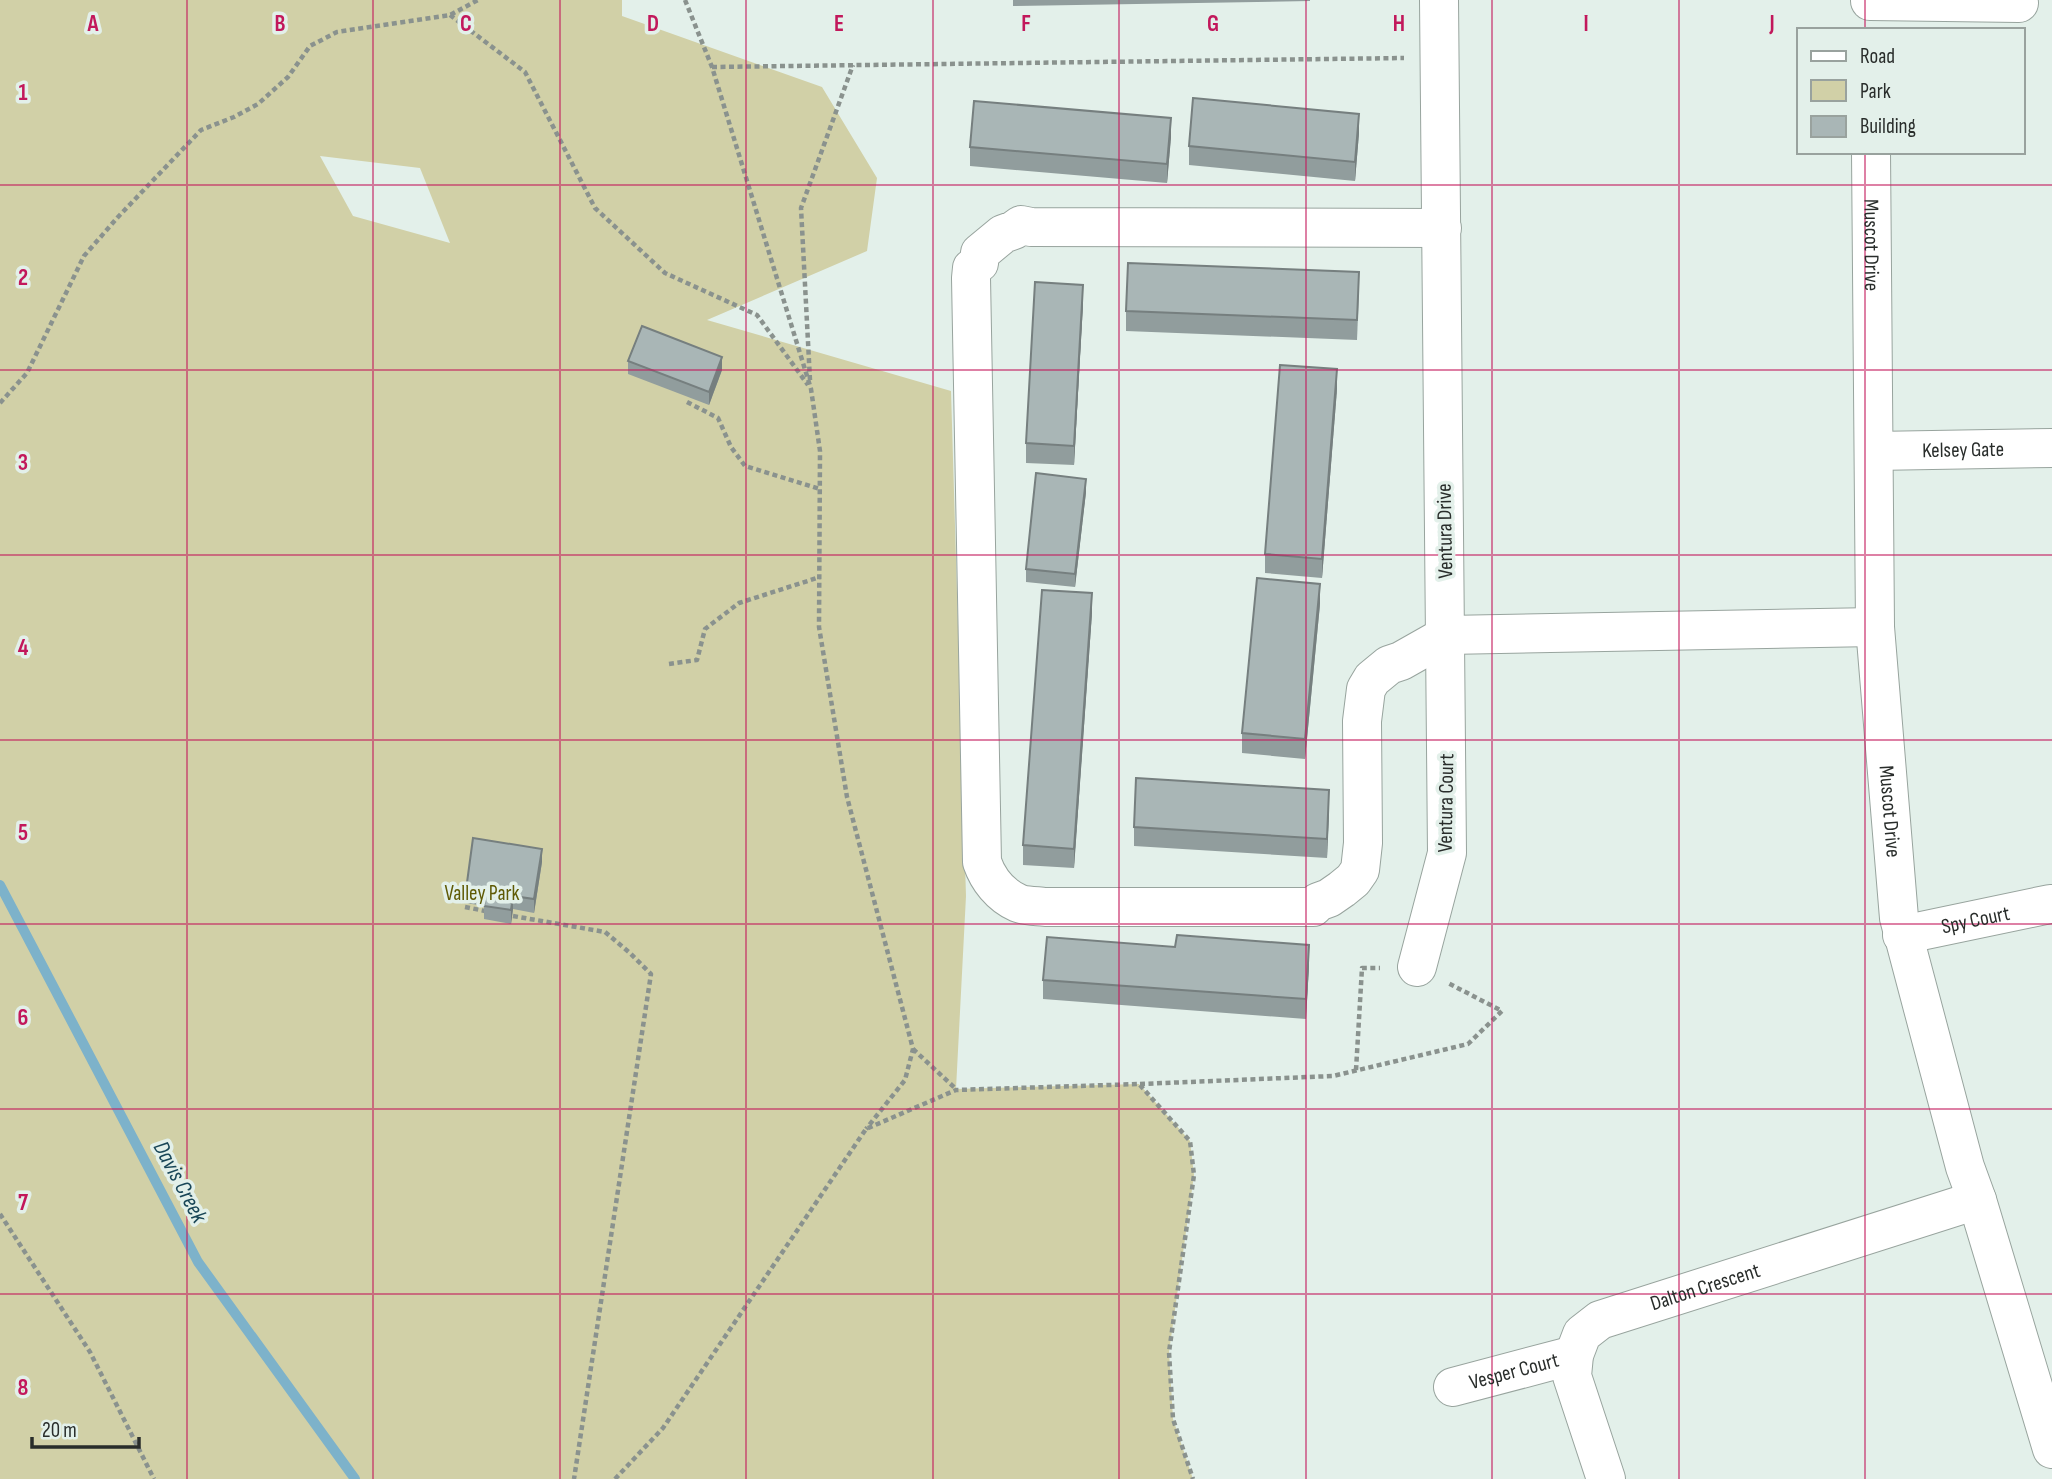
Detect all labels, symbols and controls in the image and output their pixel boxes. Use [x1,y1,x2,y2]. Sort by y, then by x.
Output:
text: A [87,10,100,38]
text: B [275,10,286,38]
text: C [460,10,472,38]
text: D [647,10,659,38]
text: E [834,10,844,38]
text: F [1021,10,1031,38]
text: G [1207,10,1219,38]
text: H [1393,10,1405,38]
text: I [1583,10,1589,38]
text: J [1768,10,1775,38]
legend [1797,28,2024,154]
text: Road [1860,44,1895,69]
text: 1 [18,79,28,107]
text: Park [1860,79,1891,104]
text: Building [1860,114,1916,139]
street label: Muscot Drive [1859,199,1885,291]
text: 2 [18,264,28,292]
street label: Kelsey Gate [1922,436,2004,463]
text: 3 [18,449,28,477]
street label: Ventura Drive [1432,483,1458,579]
text: 4 [18,634,29,662]
street label: Ventura Court [1433,753,1459,853]
street label: Muscot Drive [1874,764,1906,858]
text: 5 [18,819,28,847]
park label: Valley Park [444,881,520,906]
street label: Spy Court [1939,900,2012,939]
text: 6 [18,1004,28,1032]
water label: Davis Creek [147,1136,214,1229]
text: 7 [18,1189,28,1217]
street label: Dalton Crescent [1647,1257,1763,1316]
street label: Vesper Court [1466,1347,1561,1395]
text: 8 [18,1374,29,1402]
scale bar [32,1406,138,1450]
text: 20 m [42,1418,77,1443]

